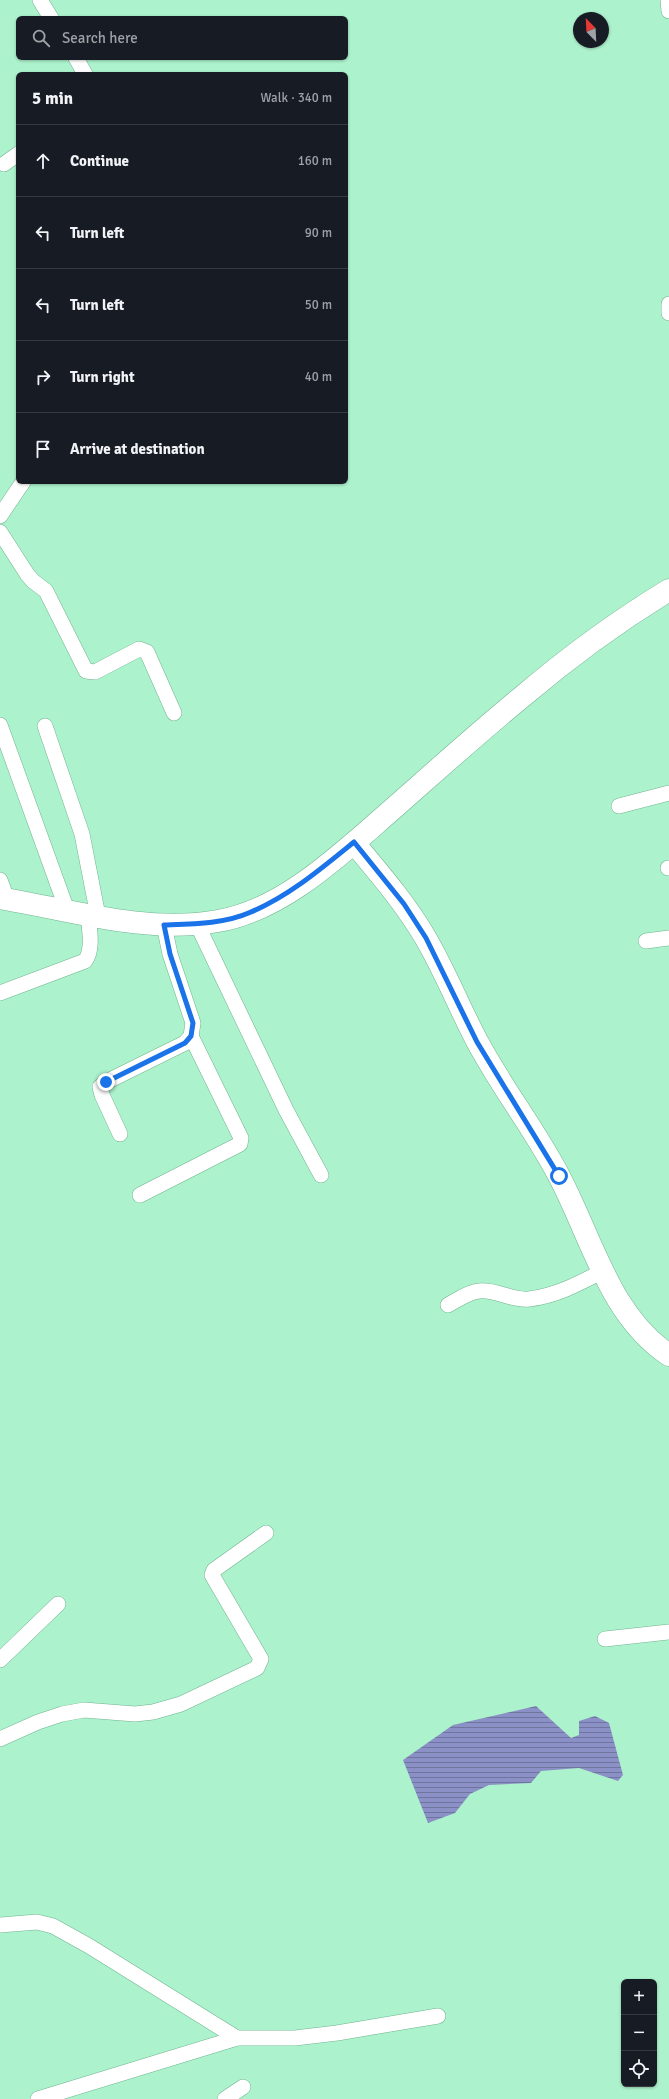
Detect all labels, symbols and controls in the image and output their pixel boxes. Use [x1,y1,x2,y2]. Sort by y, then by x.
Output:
north arrow [573,12,609,48]
search box [16,16,348,60]
icon: search [30,27,52,49]
text: Search here [62,29,138,47]
text: 5 min [32,88,73,109]
text: Walk · 340 m [261,90,332,106]
icon: ahead [32,150,54,172]
text: Continue [70,152,129,170]
text: 160 m [298,153,332,169]
icon: left [32,222,54,244]
text: Turn left [70,224,124,242]
text: 90 m [305,225,332,241]
icon: left [32,294,54,316]
text: Turn left [70,296,124,314]
text: 50 m [305,297,332,313]
icon: right [32,366,54,388]
text: Turn right [70,368,135,386]
text: 40 m [305,369,332,385]
icon: arrive [32,438,54,460]
text: Arrive at destination [70,440,205,458]
route end [97,1073,115,1091]
route start [550,1167,568,1185]
map controls [621,1979,657,2087]
button: + [621,1979,657,2015]
button: − [621,2015,657,2051]
button: locate [621,2051,657,2087]

